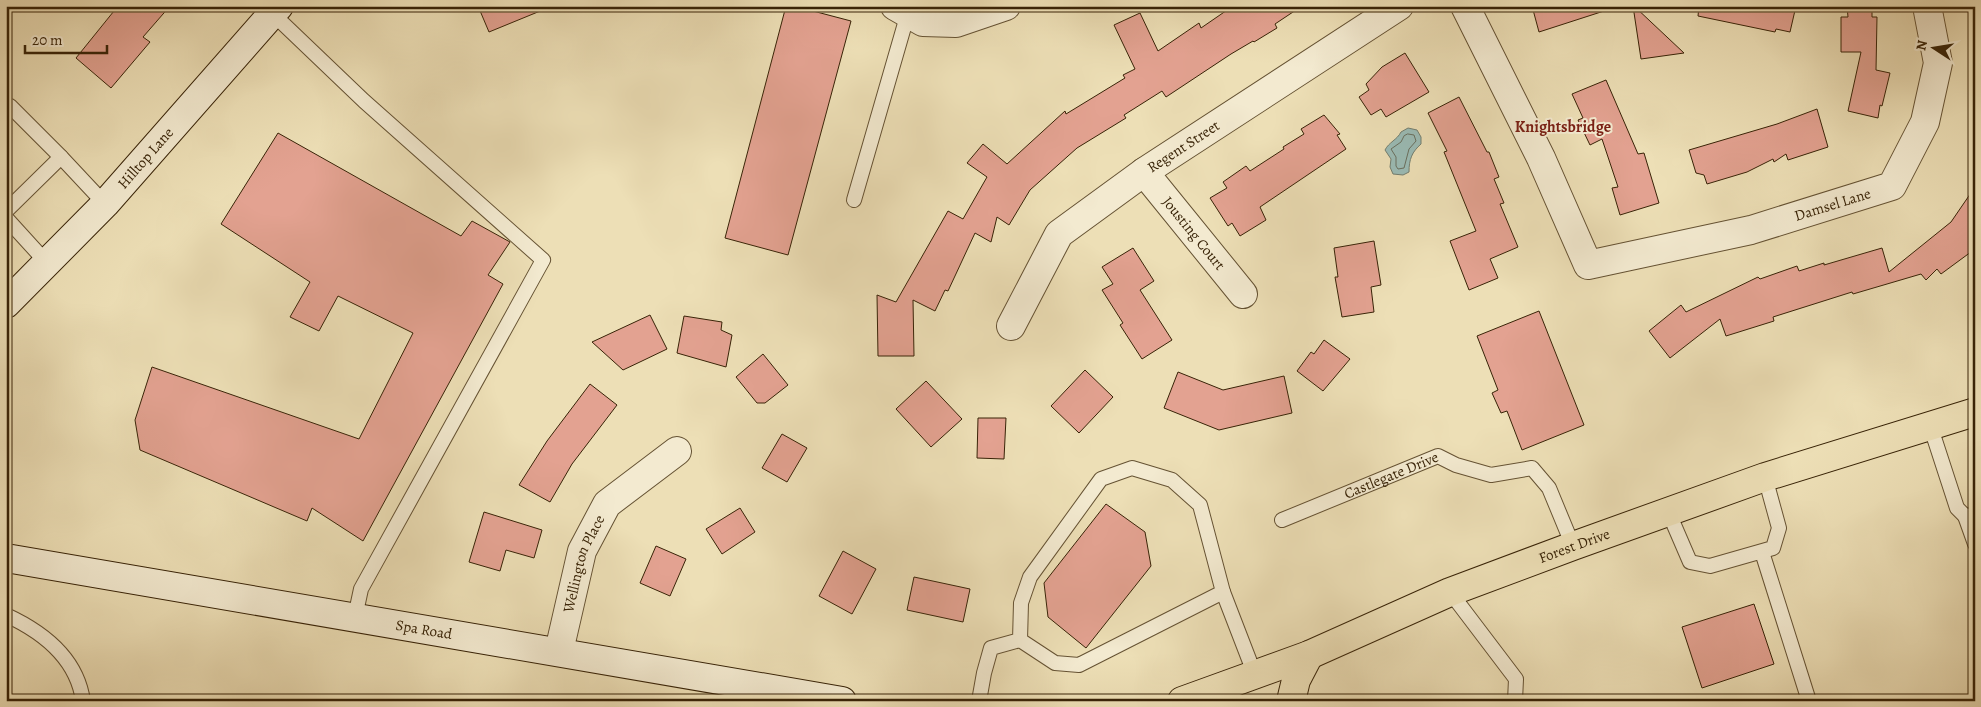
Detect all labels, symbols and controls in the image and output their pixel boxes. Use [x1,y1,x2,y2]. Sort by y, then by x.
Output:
scale bar [25,22,108,54]
north arrow [1908,22,1958,72]
text: 20 m [32,30,63,50]
text: N [1911,38,1932,52]
street label: Regent Street [1143,115,1224,177]
district label: Knightsbridge [1515,116,1611,138]
street label: Hilltop Lane [113,123,178,193]
street label: Damsel Lane [1792,183,1874,226]
street label: Jousting Court [1158,192,1230,274]
street label: Castlegate Drive [1341,447,1442,504]
street label: Wellington Place [558,511,610,615]
street label: Forest Drive [1536,524,1613,568]
street label: Spa Road [394,615,455,644]

